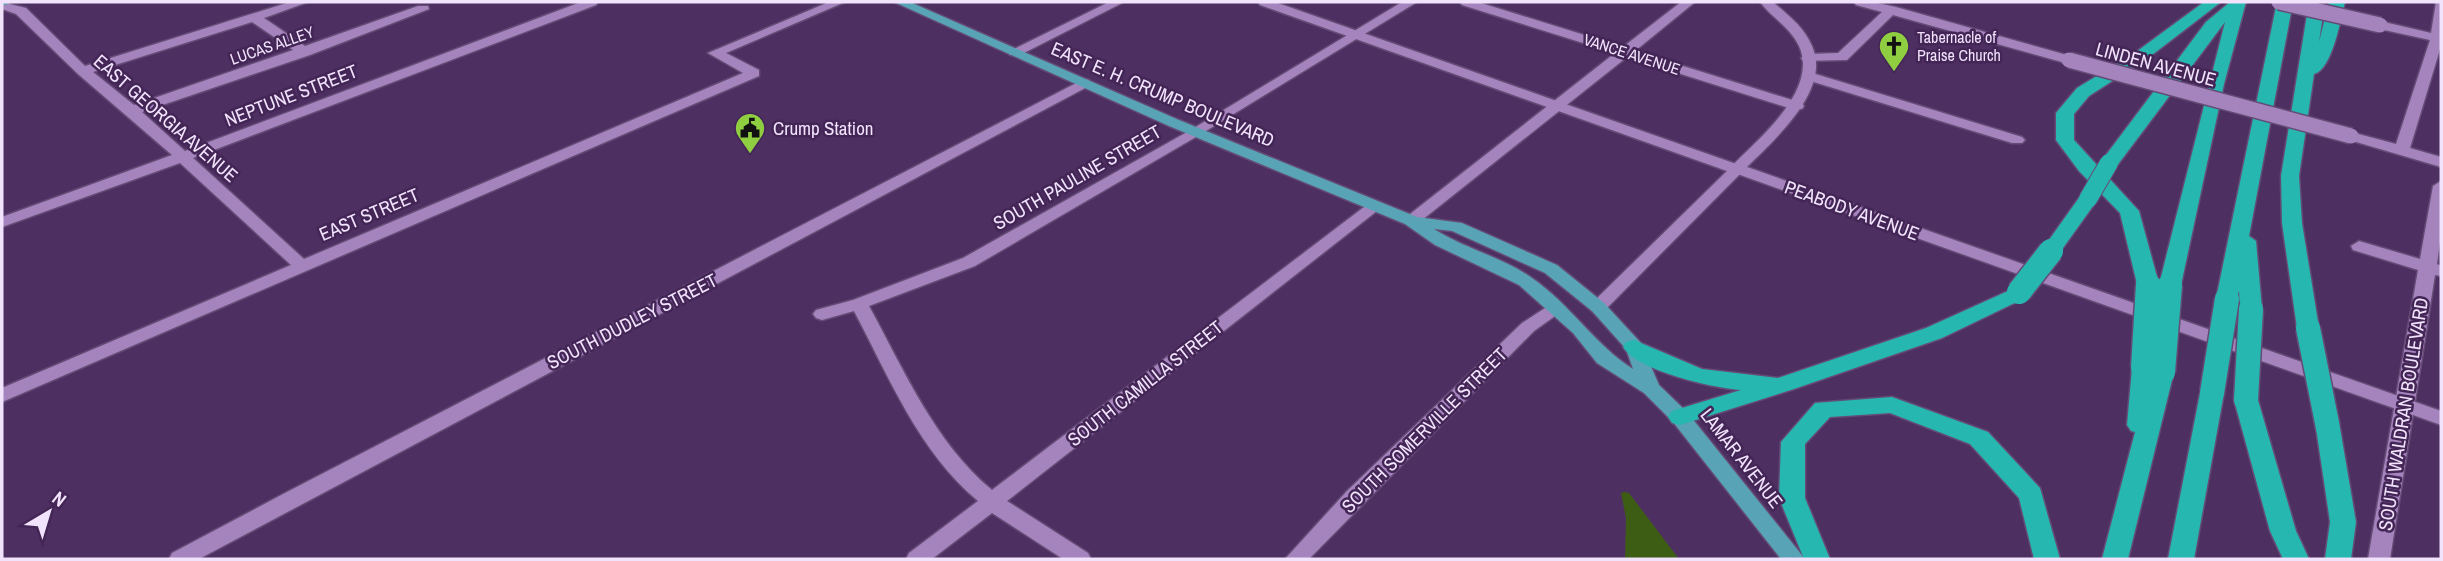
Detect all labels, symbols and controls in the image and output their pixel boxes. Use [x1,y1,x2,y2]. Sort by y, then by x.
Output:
street label: LUCAS ALLEY [227,20,317,70]
place label: Tabernacle of Praise Church [1917,26,2001,66]
street label: VANCE AVENUE [1581,28,1683,80]
church icon: Tabernacle of Praise Church [1877,29,1911,73]
street label: EAST E. H. CRUMP BOULEVARD [1048,35,1278,153]
street label: LINDEN AVENUE [2093,35,2219,93]
street label: EAST GEORGIA AVENUE [88,48,244,188]
street label: NEPTUNE STREET [221,58,362,132]
public building icon: Crump Station [733,111,767,155]
place label: Crump Station [773,115,873,141]
street label: SOUTH PAULINE STREET [988,118,1166,236]
street label: PEABODY AVENUE [1781,174,1923,246]
street label: EAST STREET [315,181,423,247]
street label: SOUTH DUDLEY STREET [543,267,722,375]
street label: SOUTH WALDRAN BOULEVARD [2372,296,2434,532]
street label: SOUTH CAMILLA STREET [1062,314,1228,452]
street label: SOUTH SOMERVILLE STREET [1336,341,1513,518]
street label: LAMAR AVENUE [1695,403,1789,513]
north arrow [14,477,84,547]
text: N [47,485,72,512]

